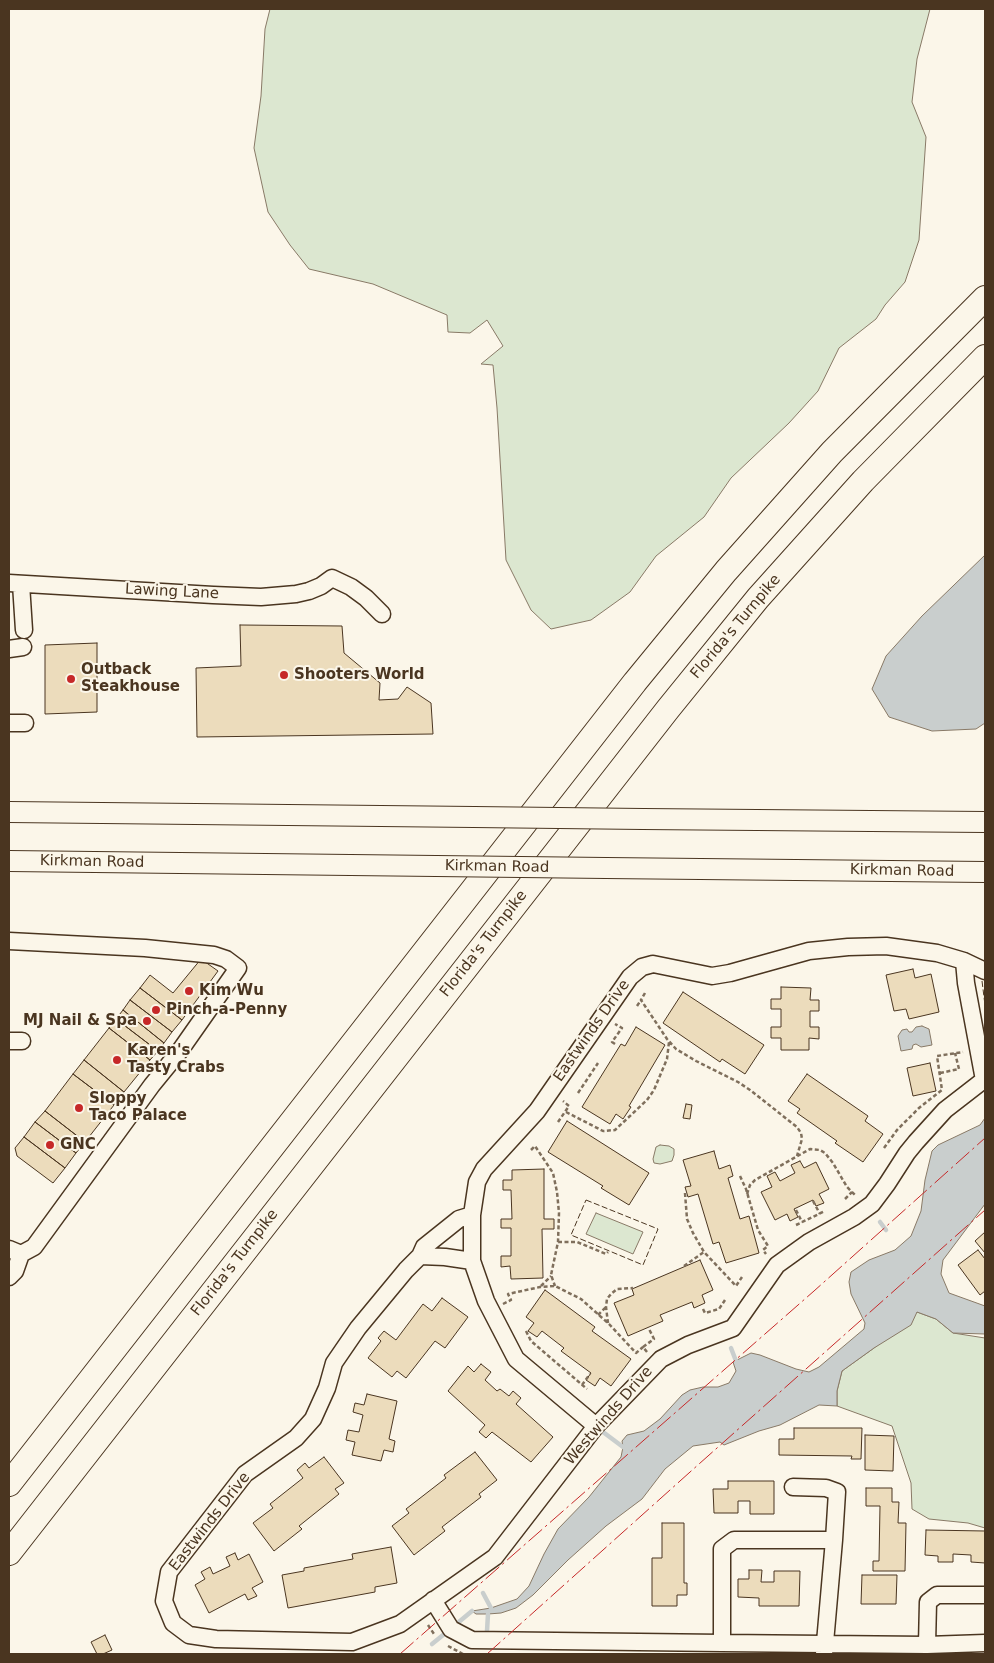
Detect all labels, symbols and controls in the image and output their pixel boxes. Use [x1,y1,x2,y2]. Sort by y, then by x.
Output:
street label: Florida's Turnpike [687,571,785,683]
street label: Lawing Lane [125,581,219,603]
place label: Outback Steakhouse [81,661,180,696]
place label: Shooters World [294,666,425,684]
marker: Shooters World [278,669,290,681]
marker: Outback Steakhouse [65,673,77,685]
street label: Kirkman Road [40,852,144,872]
street label: Kirkman Road [445,857,549,877]
street label: Kirkman Road [850,861,954,881]
street label: Florida's Turnpike [437,887,531,1001]
street label: Eastwinds Drive [550,977,634,1085]
place label: Kim Wu [199,982,264,1000]
marker: Kim Wu [183,985,195,997]
place label: Pinch-a-Penny [166,1001,287,1019]
marker: Pinch-a-Penny [150,1004,162,1016]
place label: MJ Nail & Spa [23,1012,137,1030]
marker: MJ Nail & Spa [141,1015,153,1027]
place label: Karen's Tasty Crabs [127,1042,225,1077]
marker: Karen's Tasty Crabs [111,1054,123,1066]
place label: Sloppy Taco Palace [89,1090,187,1125]
marker: Sloppy Taco Palace [73,1102,85,1114]
place label: GNC [60,1136,96,1154]
marker: GNC [44,1139,56,1151]
street label: Florida's Turnpike [188,1206,282,1320]
street label: Westwinds Drive [561,1363,657,1469]
street label: Eastwinds Drive [166,1469,254,1575]

